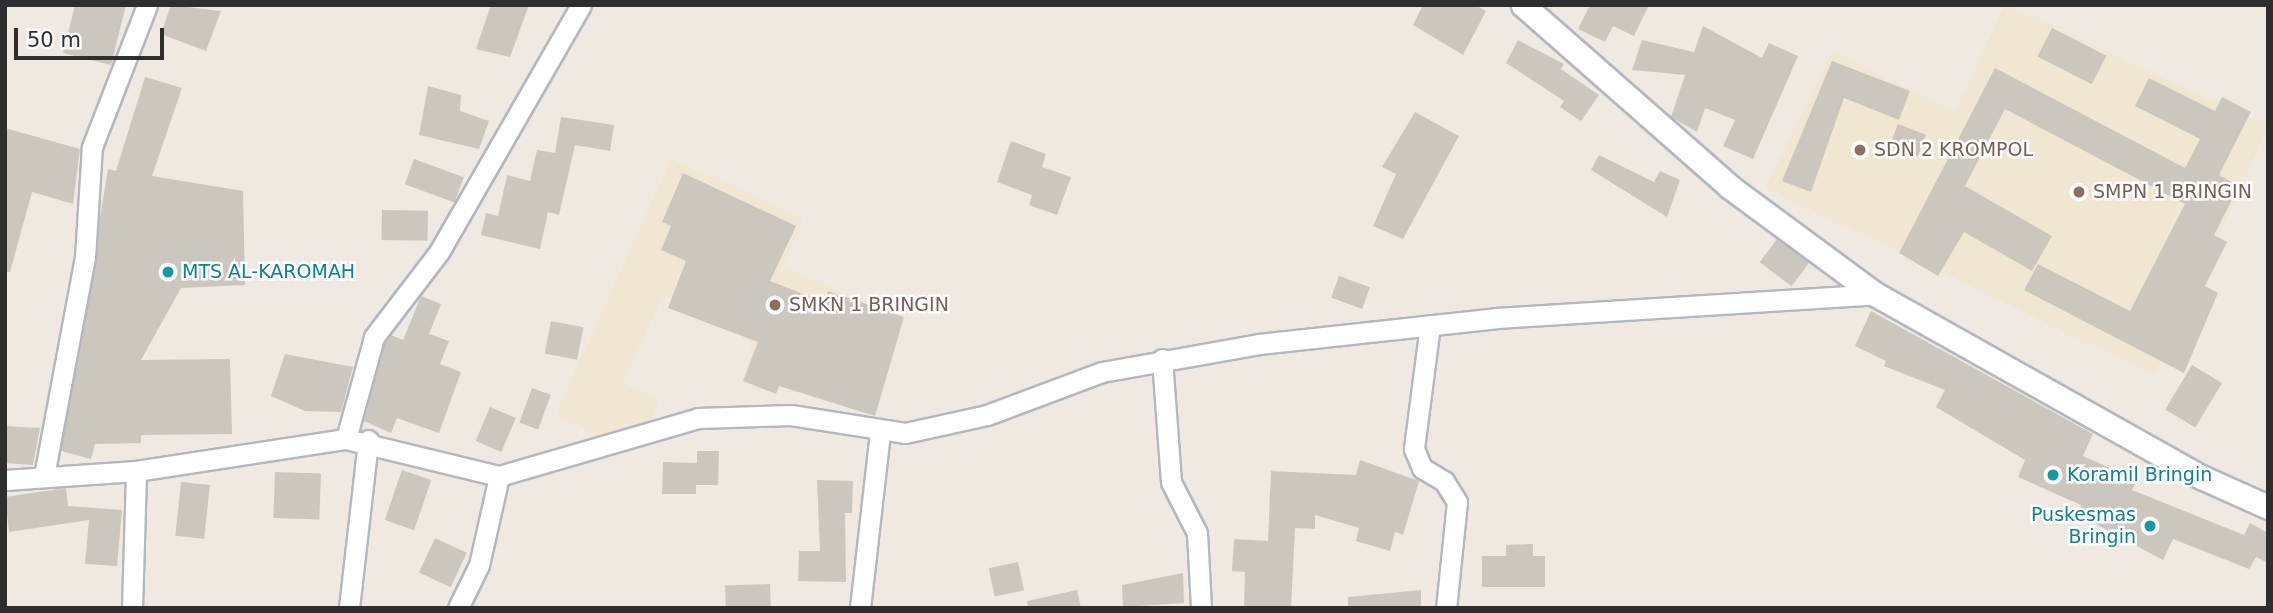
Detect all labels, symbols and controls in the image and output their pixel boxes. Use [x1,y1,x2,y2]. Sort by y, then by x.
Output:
scale bar [18,14,168,58]
text: 50 m [27,28,81,52]
place label: SDN 2 KROMPOL [1874,139,2033,161]
marker: SDN 2 KROMPOL [1852,142,1868,158]
place label: SMPN 1 BRINGIN [2093,181,2252,203]
marker: SMPN 1 BRINGIN [2071,184,2087,200]
place label: MTS AL-KAROMAH [182,261,355,283]
marker: MTS AL-KAROMAH [160,264,176,280]
place label: SMKN 1 BRINGIN [789,294,949,316]
marker: SMKN 1 BRINGIN [767,297,783,313]
place label: Koramil Bringin [2067,464,2212,486]
marker: Koramil Bringin [2045,467,2061,483]
place label: Puskesmas Bringin [2031,504,2136,548]
marker: Puskesmas Bringin [2142,518,2158,534]

